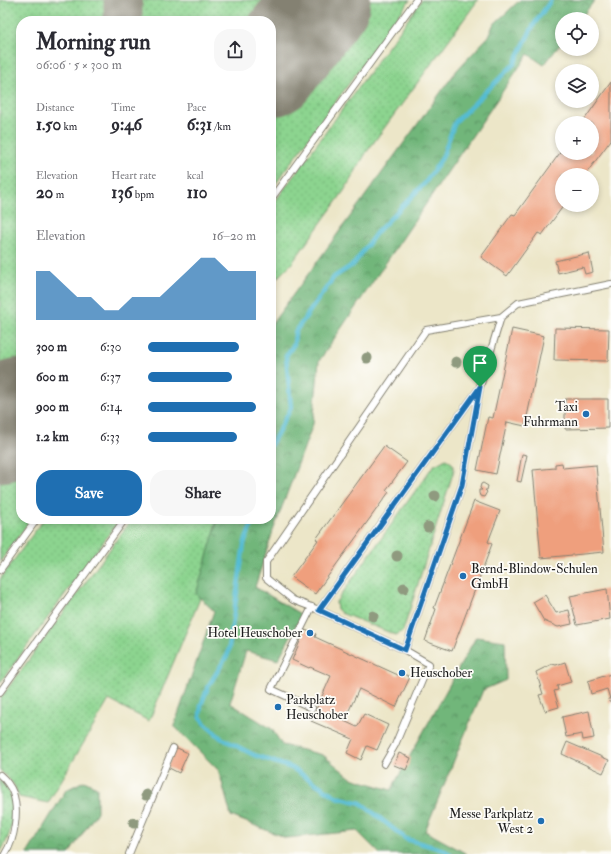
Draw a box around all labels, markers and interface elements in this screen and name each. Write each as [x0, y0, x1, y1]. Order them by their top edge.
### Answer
map controls [555, 12, 599, 212]
button: locate [555, 12, 599, 56]
text: Morning run [36, 28, 151, 56]
button: share [214, 29, 256, 71]
text: 06:06 · 5 × 300 m [36, 57, 122, 73]
button: layers [555, 64, 599, 108]
text: Distance [36, 101, 74, 114]
text: Time [111, 101, 135, 114]
text: Pace [187, 101, 206, 114]
text: 1.50 [36, 114, 61, 135]
text: 9:46 [111, 114, 142, 135]
text: 6:31 [187, 114, 212, 135]
button: + [555, 116, 599, 160]
text: km [61, 120, 77, 133]
text: /km [212, 120, 231, 133]
button: − [555, 168, 599, 212]
text: Elevation [36, 169, 78, 182]
text: Heart rate [111, 169, 156, 182]
text: kcal [187, 169, 204, 182]
text: 20 [36, 182, 53, 203]
text: 136 [111, 182, 133, 203]
text: 110 [187, 182, 207, 203]
text: m [53, 188, 64, 201]
text: bpm [133, 188, 154, 201]
text: Elevation [36, 228, 86, 244]
text: 16–20 m [212, 228, 256, 244]
text: 300 m [36, 339, 67, 355]
text: 6:30 [100, 339, 121, 355]
pin [463, 346, 497, 387]
icon: arrive [469, 352, 491, 374]
text: 600 m [36, 369, 69, 385]
text: 6:37 [100, 369, 121, 385]
text: 900 m [36, 399, 69, 415]
text: 6:14 [100, 399, 121, 415]
place label: Taxi Fuhrmann [523, 399, 579, 430]
marker: Taxi Fuhrmann [581, 409, 591, 419]
text: 1.2 km [36, 429, 69, 445]
text: 6:33 [100, 429, 120, 445]
button: Save [36, 470, 142, 516]
button: Share [150, 470, 256, 516]
place label: Bernd-Blindow-Schulen GmbH [471, 561, 598, 592]
marker: Bernd-Blindow-Schulen GmbH [458, 571, 468, 581]
place label: Hotel Heuschober [207, 625, 302, 641]
marker: Hotel Heuschober [305, 628, 315, 638]
place label: Heuschober [410, 665, 472, 681]
marker: Heuschober [397, 668, 407, 678]
place label: Parkplatz Heuschober [286, 692, 348, 723]
marker: Parkplatz Heuschober [273, 702, 283, 712]
place label: Messe Parkplatz West 2 [449, 806, 534, 837]
marker: Messe Parkplatz West 2 [536, 816, 546, 826]

